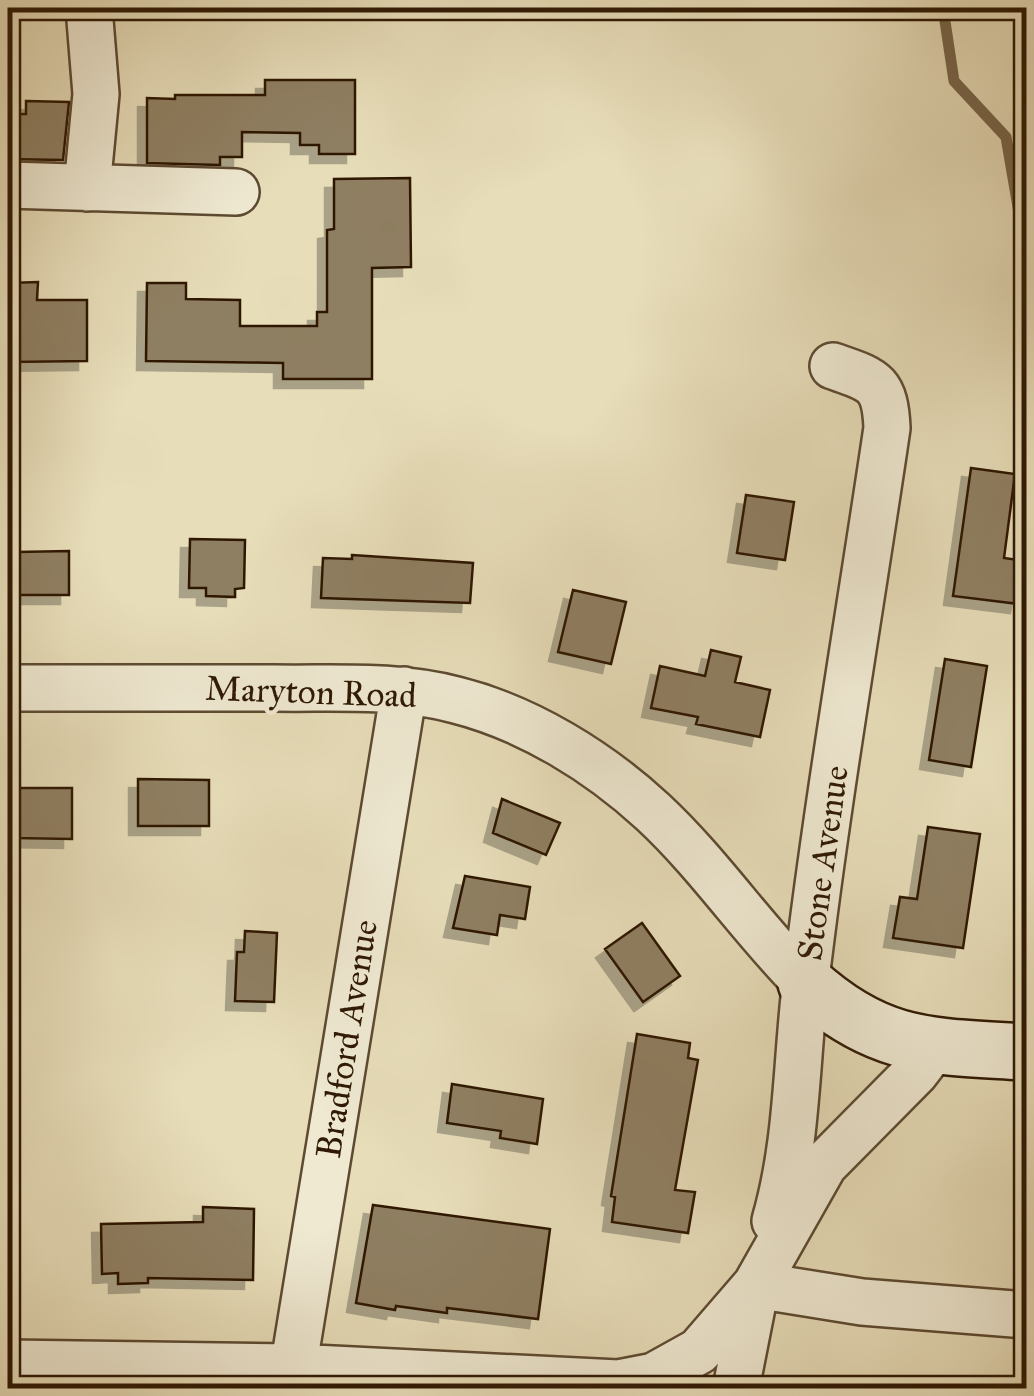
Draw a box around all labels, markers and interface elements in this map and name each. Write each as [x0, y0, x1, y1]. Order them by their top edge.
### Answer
street label: Maryton Road [204, 667, 418, 717]
street label: Stone Avenue [788, 763, 858, 963]
street label: Bradford Avenue [307, 917, 387, 1161]

